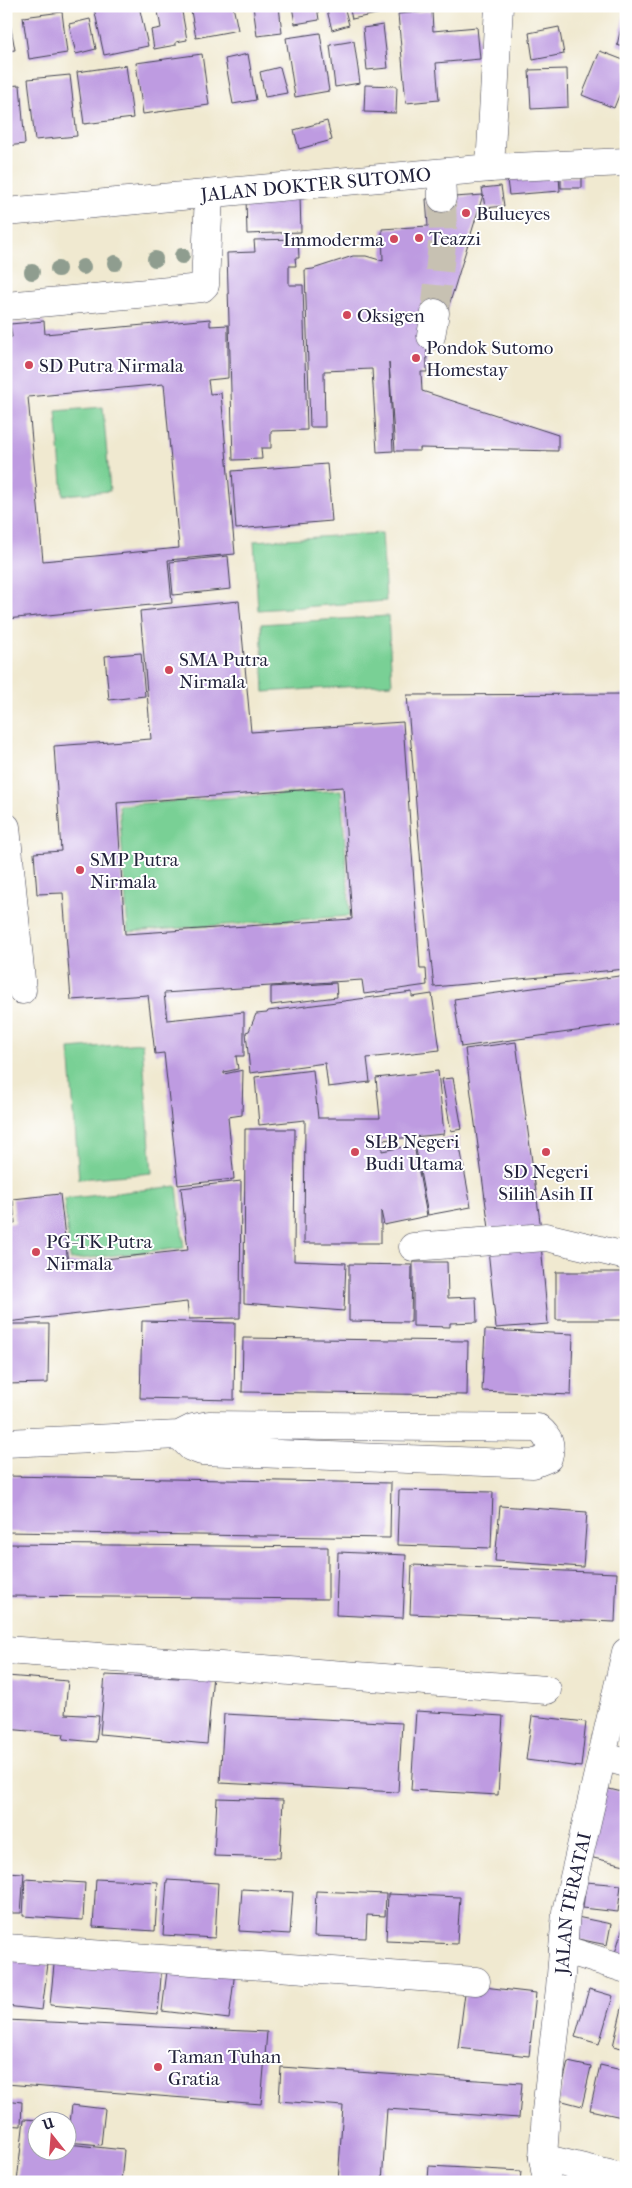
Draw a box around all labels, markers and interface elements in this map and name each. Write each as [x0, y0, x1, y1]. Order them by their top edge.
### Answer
street label: JALAN DOKTER SUTOMO [198, 163, 432, 206]
place label: Bulueyes [476, 203, 550, 225]
marker: Bulueyes [460, 207, 472, 219]
place label: Teazzi [429, 228, 481, 250]
place label: Immoderma [283, 229, 384, 251]
marker: Teazzi [413, 232, 425, 244]
marker: Immoderma [388, 233, 400, 245]
place label: Oksigen [357, 305, 425, 327]
marker: Oksigen [341, 309, 353, 321]
place label: Pondok Sutomo Homestay [426, 337, 554, 381]
marker: Pondok Sutomo Homestay [410, 352, 422, 364]
place label: SD Putra Nirmala [39, 355, 184, 377]
marker: SD Putra Nirmala [23, 359, 35, 371]
place label: SMA Putra Nirmala [179, 649, 269, 693]
marker: SMA Putra Nirmala [163, 664, 175, 676]
place label: SMP Putra Nirmala [90, 849, 179, 893]
marker: SMP Putra Nirmala [74, 864, 86, 876]
place label: SLB Negeri Budi Utama [365, 1131, 463, 1175]
marker: SLB Negeri Budi Utama [349, 1146, 361, 1158]
marker: SD Negeri Silih Asih II [540, 1146, 552, 1158]
place label: SD Negeri Silih Asih II [498, 1161, 594, 1205]
place label: PG-TK Putra Nirmala [46, 1231, 153, 1275]
marker: PG-TK Putra Nirmala [30, 1246, 42, 1258]
street label: JALAN TERATAI [551, 1830, 596, 1977]
place label: Taman Tuhan Gratia [168, 2046, 281, 2090]
marker: Taman Tuhan Gratia [152, 2061, 164, 2073]
north arrow [28, 2110, 78, 2160]
text: U [40, 2114, 56, 2134]

